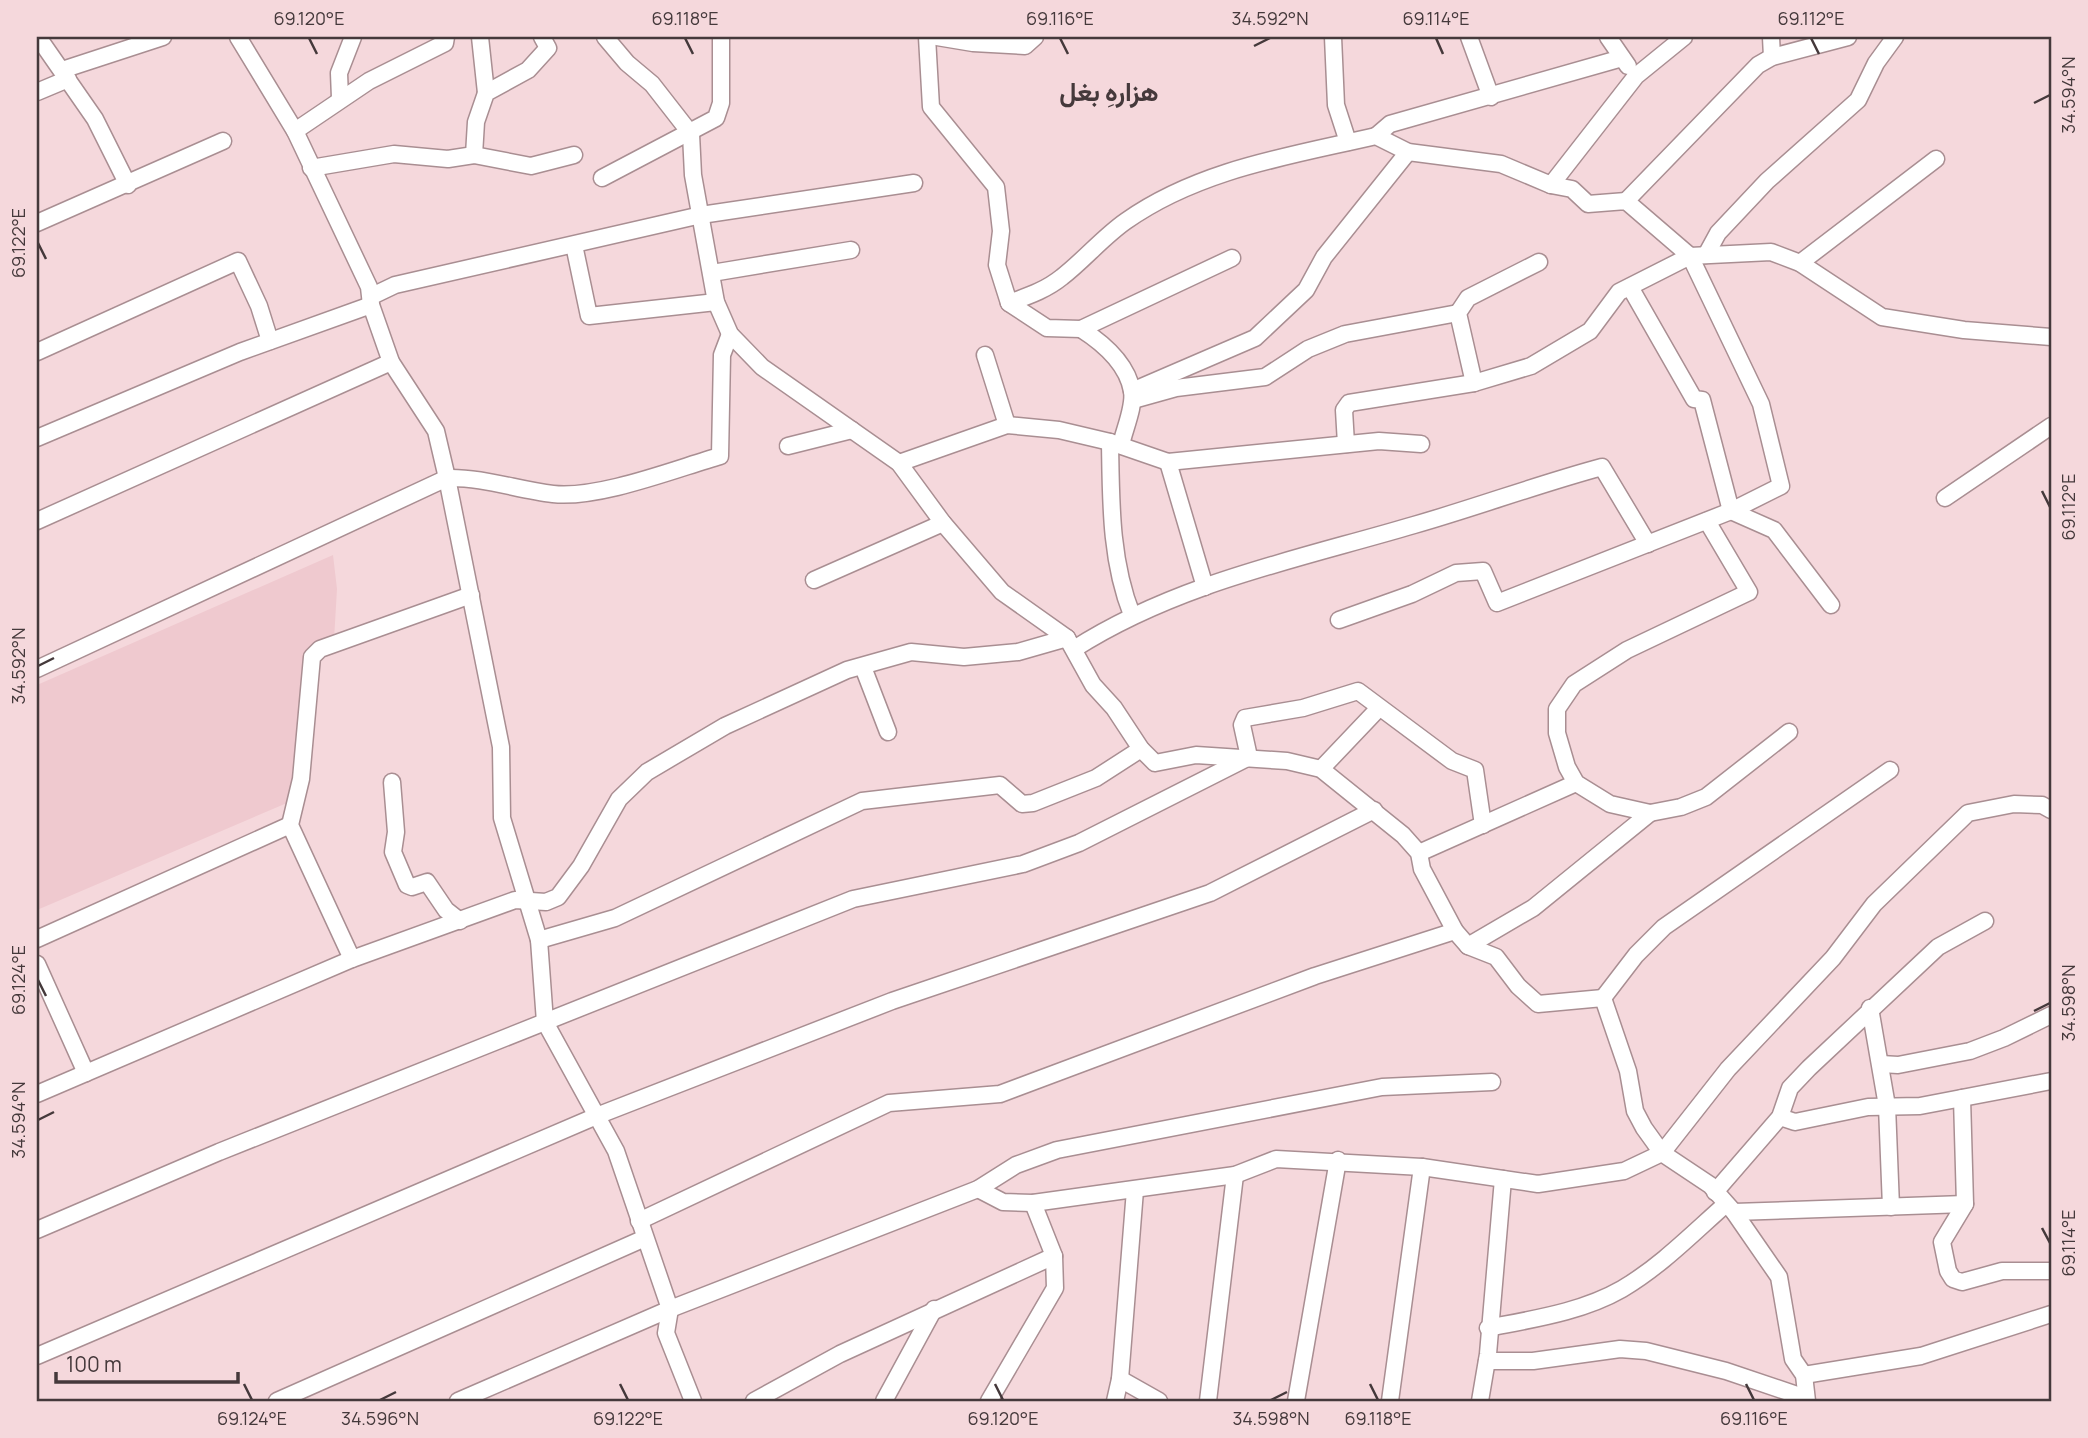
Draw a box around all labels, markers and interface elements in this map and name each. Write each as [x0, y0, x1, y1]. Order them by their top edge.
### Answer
text: 69.120°E [274, 6, 344, 30]
text: 69.118°E [651, 6, 719, 30]
text: 69.116°E [1026, 6, 1094, 30]
text: 34.592°N [1231, 6, 1309, 30]
text: 69.114°E [1402, 6, 1470, 30]
text: 69.112°E [1778, 6, 1844, 30]
text: 34.594°N [2056, 56, 2080, 134]
district label: هزارهِ بغل [1059, 73, 1159, 109]
text: 69.122°E [6, 208, 30, 278]
text: 69.112°E [2056, 474, 2080, 540]
text: 34.592°N [6, 627, 30, 705]
text: 69.124°E [6, 945, 30, 1015]
text: 34.598°N [2056, 964, 2080, 1042]
text: 34.594°N [6, 1081, 30, 1159]
text: 69.114°E [2056, 1209, 2080, 1277]
scale bar [56, 1340, 238, 1384]
text: 100 m [66, 1350, 122, 1378]
text: 69.124°E [217, 1406, 287, 1430]
text: 34.596°N [341, 1406, 419, 1430]
text: 69.122°E [593, 1406, 663, 1430]
text: 69.120°E [968, 1406, 1038, 1430]
text: 34.598°N [1232, 1406, 1310, 1430]
text: 69.118°E [1344, 1406, 1412, 1430]
text: 69.116°E [1720, 1406, 1788, 1430]

